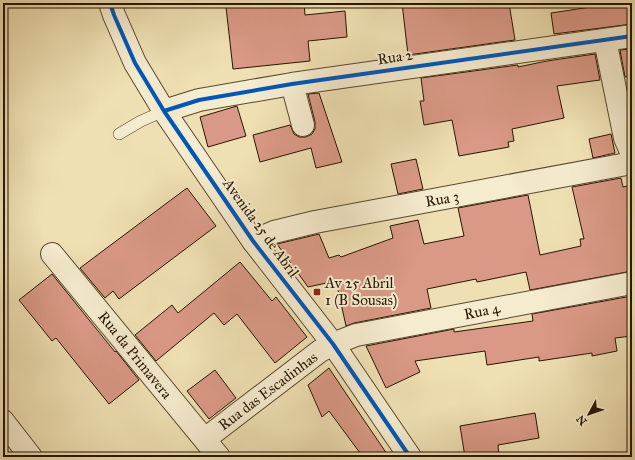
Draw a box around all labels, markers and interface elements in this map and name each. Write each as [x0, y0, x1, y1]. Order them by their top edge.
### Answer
street label: Rua 2 [376, 46, 414, 68]
street label: Avenida 25 de Abril [219, 174, 303, 282]
street label: Rua 3 [424, 187, 460, 211]
place label: Av 25 Abril 1 (B Sousas) [324, 274, 397, 310]
marker: Av 25 Abril 1 (B Sousas) [312, 287, 322, 297]
street label: Rua 4 [462, 299, 502, 323]
street label: Rua da Primavera [94, 308, 176, 403]
street label: Rua das Escadinhas [215, 348, 321, 434]
north arrow [569, 394, 609, 434]
text: N [573, 412, 590, 428]

